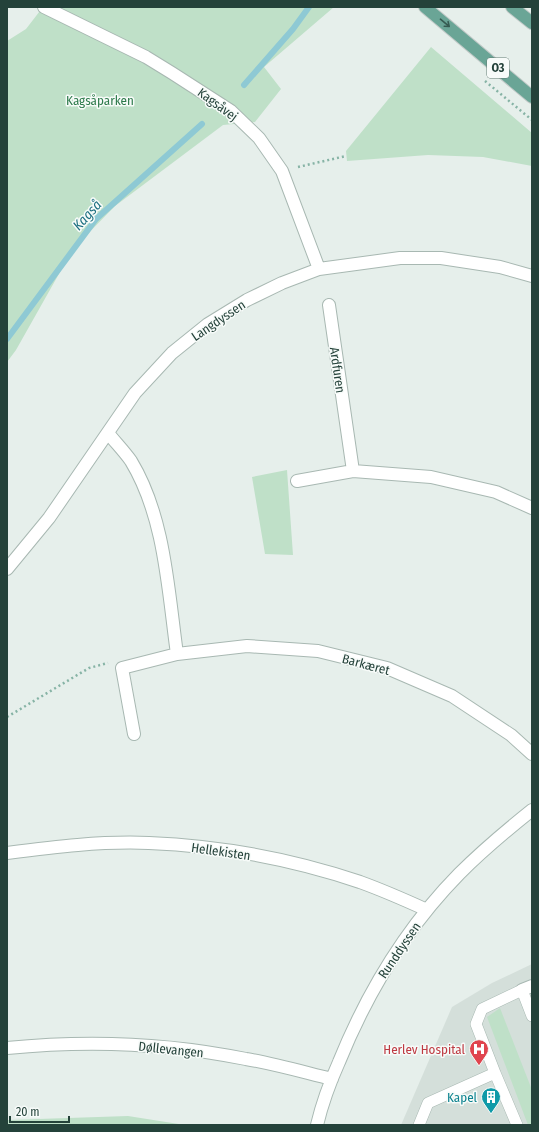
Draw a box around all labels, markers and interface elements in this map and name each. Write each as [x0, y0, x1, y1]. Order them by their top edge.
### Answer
one-way arrow [439, 19, 450, 28]
road number: O3 [487, 58, 509, 78]
street label: Kagsåvej [195, 85, 241, 124]
park label: Kagsåparken [66, 93, 134, 108]
water label: Kagså [69, 197, 105, 234]
street label: Langdyssen [189, 297, 248, 344]
street label: Ardfuren [327, 346, 348, 394]
street label: Barkæret [340, 651, 392, 678]
street label: Hellekisten [190, 840, 252, 863]
street label: Runddyssen [375, 919, 424, 981]
hospital icon: Herlev Hospital [468, 1038, 490, 1066]
street label: Døllevangen [138, 1039, 204, 1060]
place label: Herlev Hospital [383, 1042, 466, 1057]
building icon: Kapel [480, 1086, 502, 1114]
place label: Kapel [447, 1090, 478, 1105]
scale bar [10, 1098, 69, 1124]
text: 20 m [16, 1105, 40, 1119]

